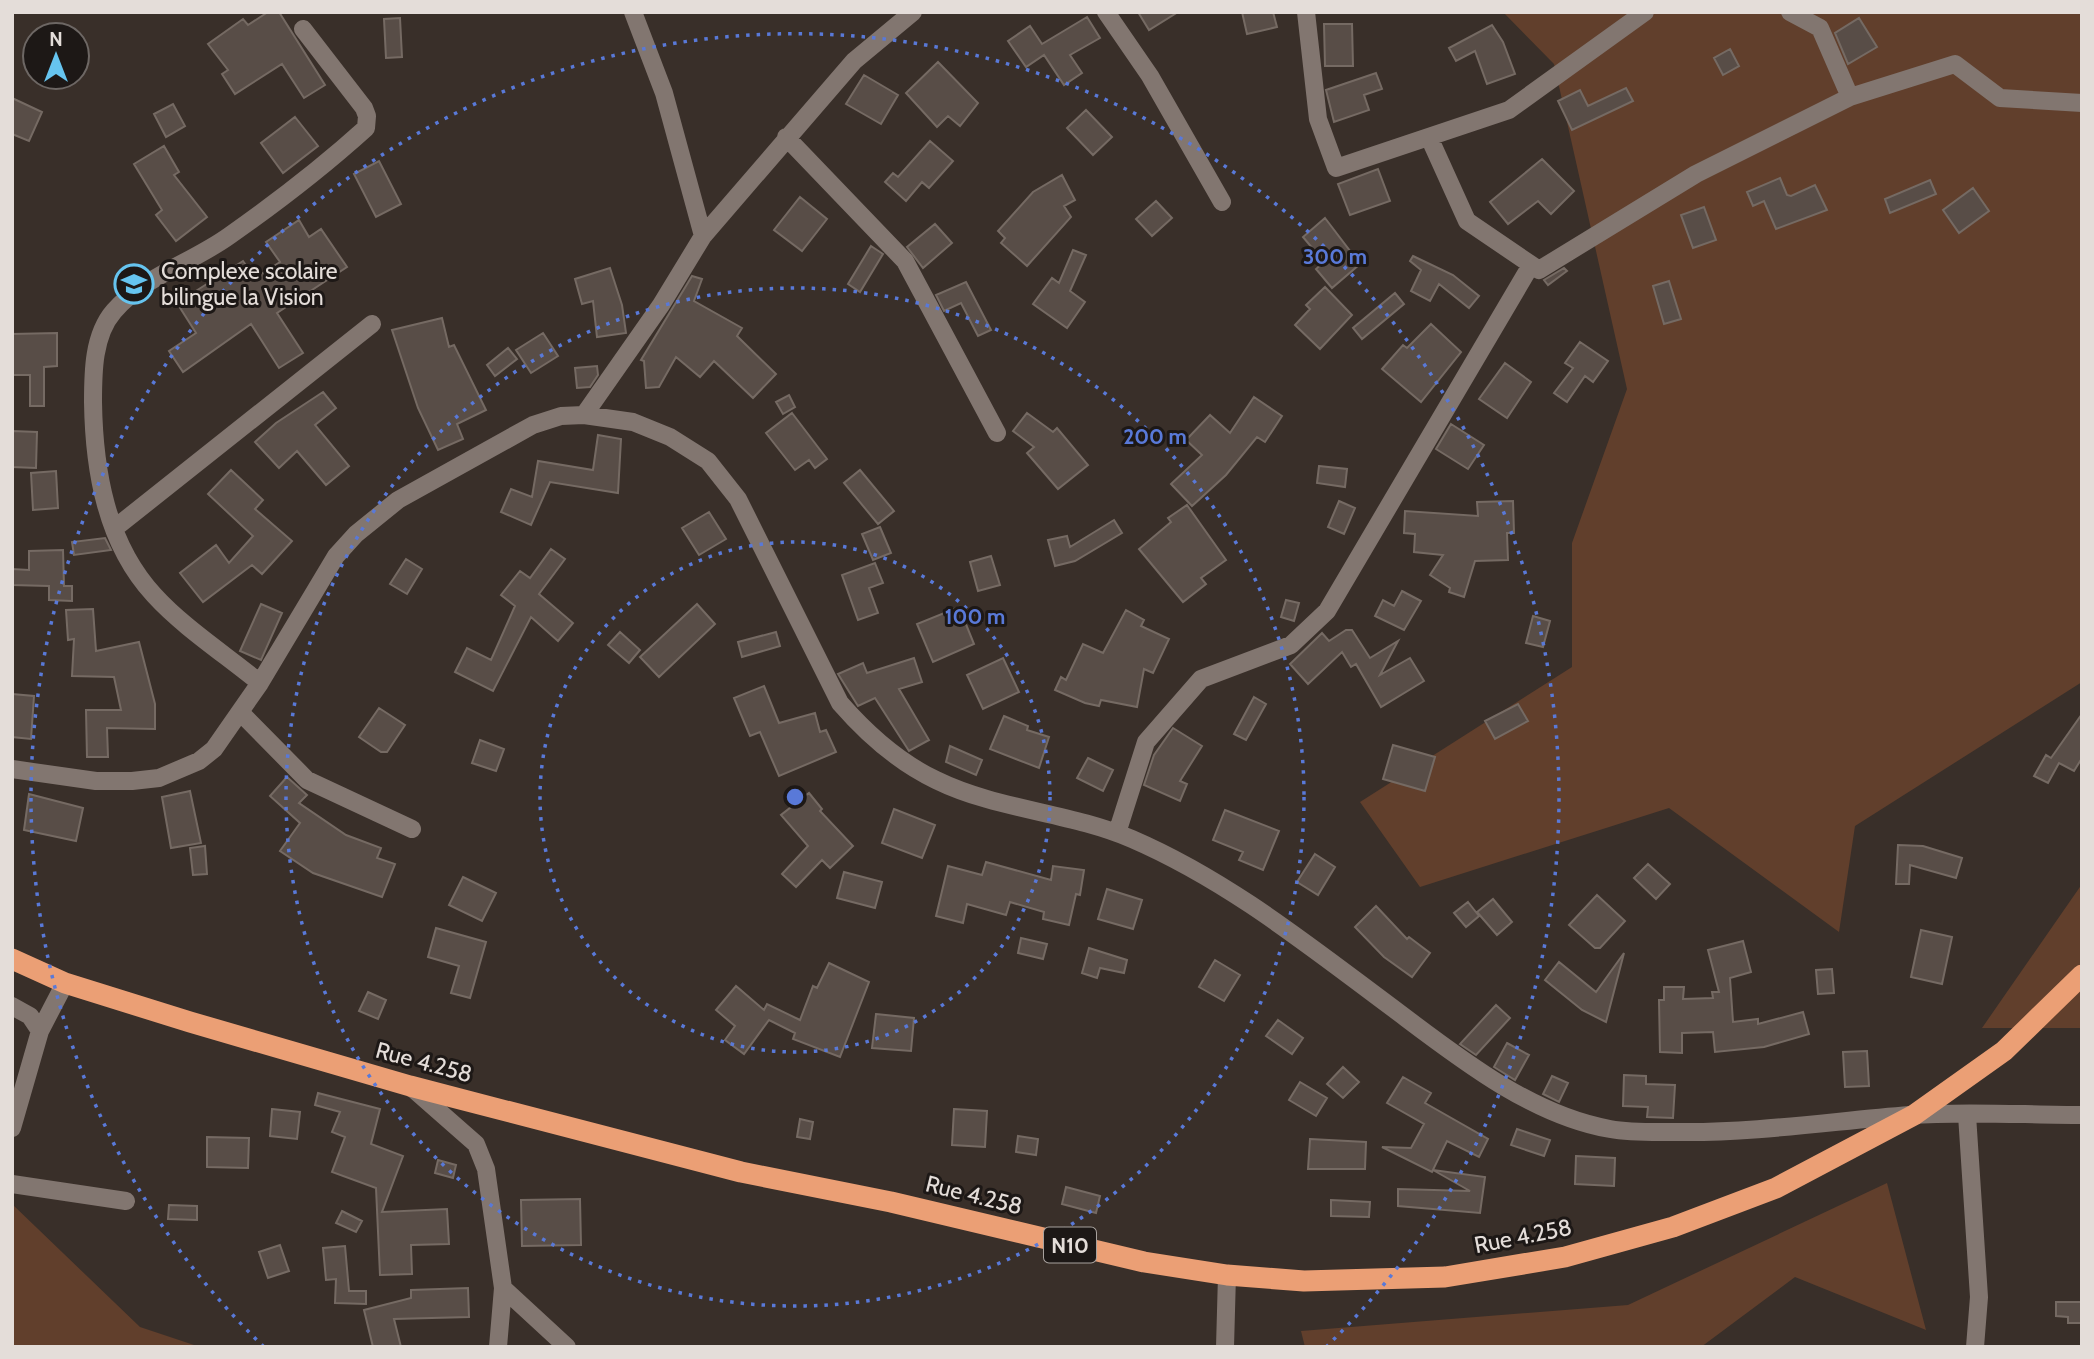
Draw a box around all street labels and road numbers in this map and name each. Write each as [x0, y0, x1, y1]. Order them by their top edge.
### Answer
street label: Rue 4.258 [373, 1036, 475, 1088]
street label: Rue 4.258 [923, 1169, 1025, 1221]
street label: Rue 4.258 [1472, 1213, 1574, 1259]
road number: N10 [1044, 1228, 1096, 1262]

